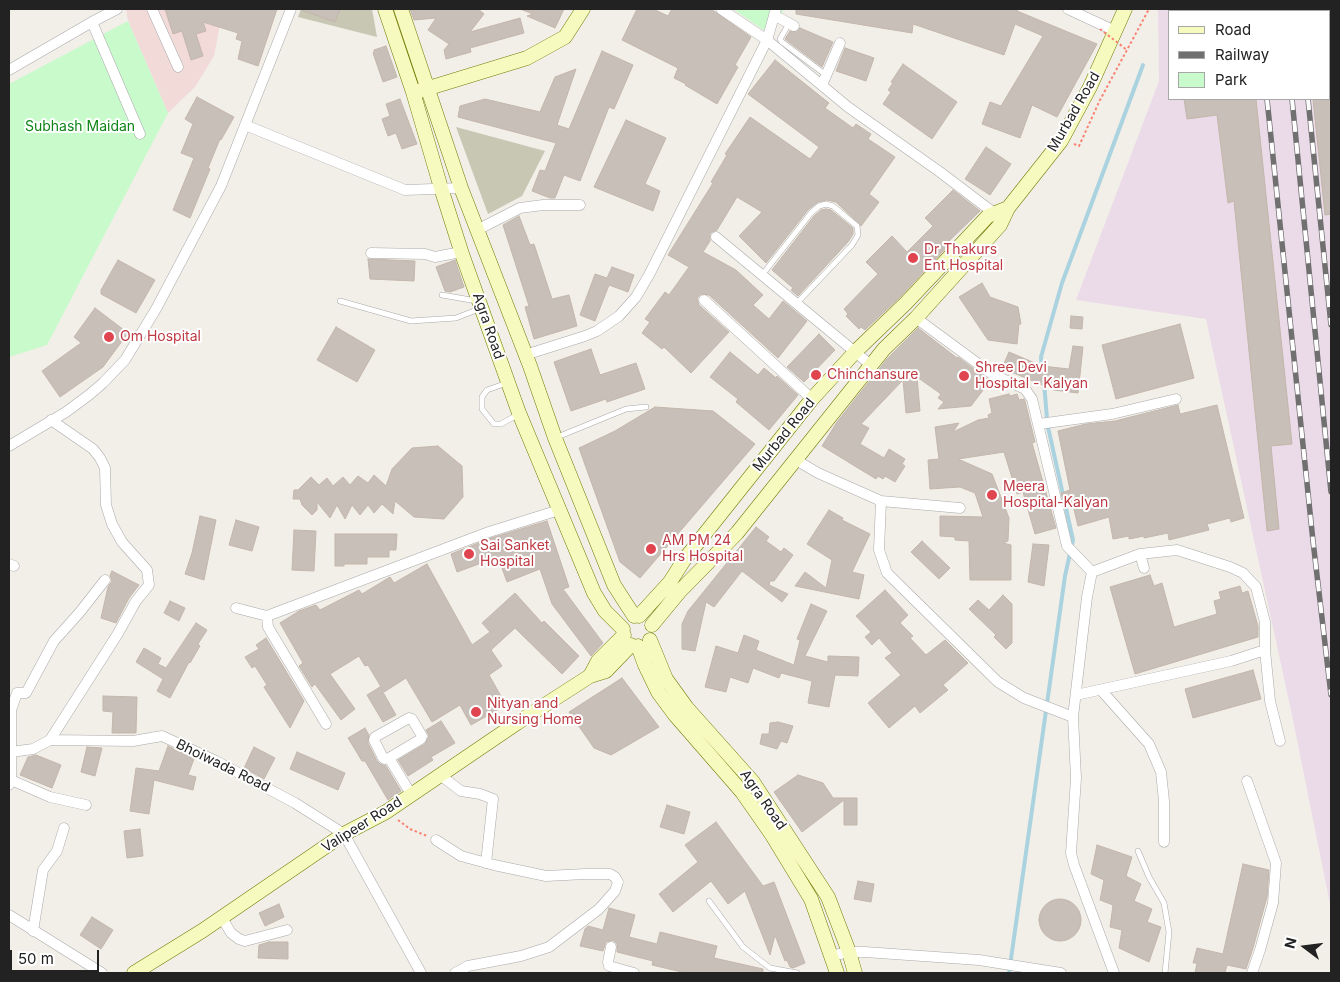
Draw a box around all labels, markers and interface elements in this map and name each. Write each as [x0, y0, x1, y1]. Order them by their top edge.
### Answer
legend [1168, 10, 1330, 100]
text: Road [1215, 20, 1251, 39]
text: Railway [1215, 45, 1269, 64]
street label: Murbad Road [1044, 69, 1104, 155]
text: Park [1215, 70, 1247, 89]
park label: Subhash Maidan [25, 119, 135, 135]
place label: Dr Thakurs Ent Hospital [924, 242, 1003, 274]
marker: Dr Thakurs Ent Hospital [906, 251, 920, 265]
street label: Agra Road [469, 291, 507, 361]
place label: Om Hospital [120, 329, 201, 345]
marker: Om Hospital [102, 330, 116, 344]
place label: Shree Devi Hospital - Kalyan [975, 360, 1088, 392]
place label: Chinchansure [827, 367, 918, 383]
marker: Chinchansure [809, 368, 823, 382]
marker: Shree Devi Hospital - Kalyan [957, 369, 971, 383]
street label: Murbad Road [749, 395, 819, 475]
place label: Meera Hospital-Kalyan [1003, 479, 1108, 512]
marker: Meera Hospital-Kalyan [985, 488, 999, 502]
place label: AM PM 24 Hrs Hospital [662, 533, 743, 566]
place label: Sai Sanket Hospital [480, 538, 549, 570]
marker: AM PM 24 Hrs Hospital [644, 542, 658, 556]
marker: Sai Sanket Hospital [462, 547, 476, 561]
place label: Nityan and Nursing Home [487, 696, 582, 729]
marker: Nityan and Nursing Home [469, 705, 483, 719]
street label: Bhoiwada Road [173, 736, 273, 796]
street label: Agra Road [736, 767, 790, 833]
street label: Valipeer Road [319, 794, 405, 856]
north arrow [1280, 922, 1330, 972]
text: N [1280, 936, 1300, 950]
scale bar [12, 940, 101, 972]
text: 50 m [18, 949, 54, 968]

